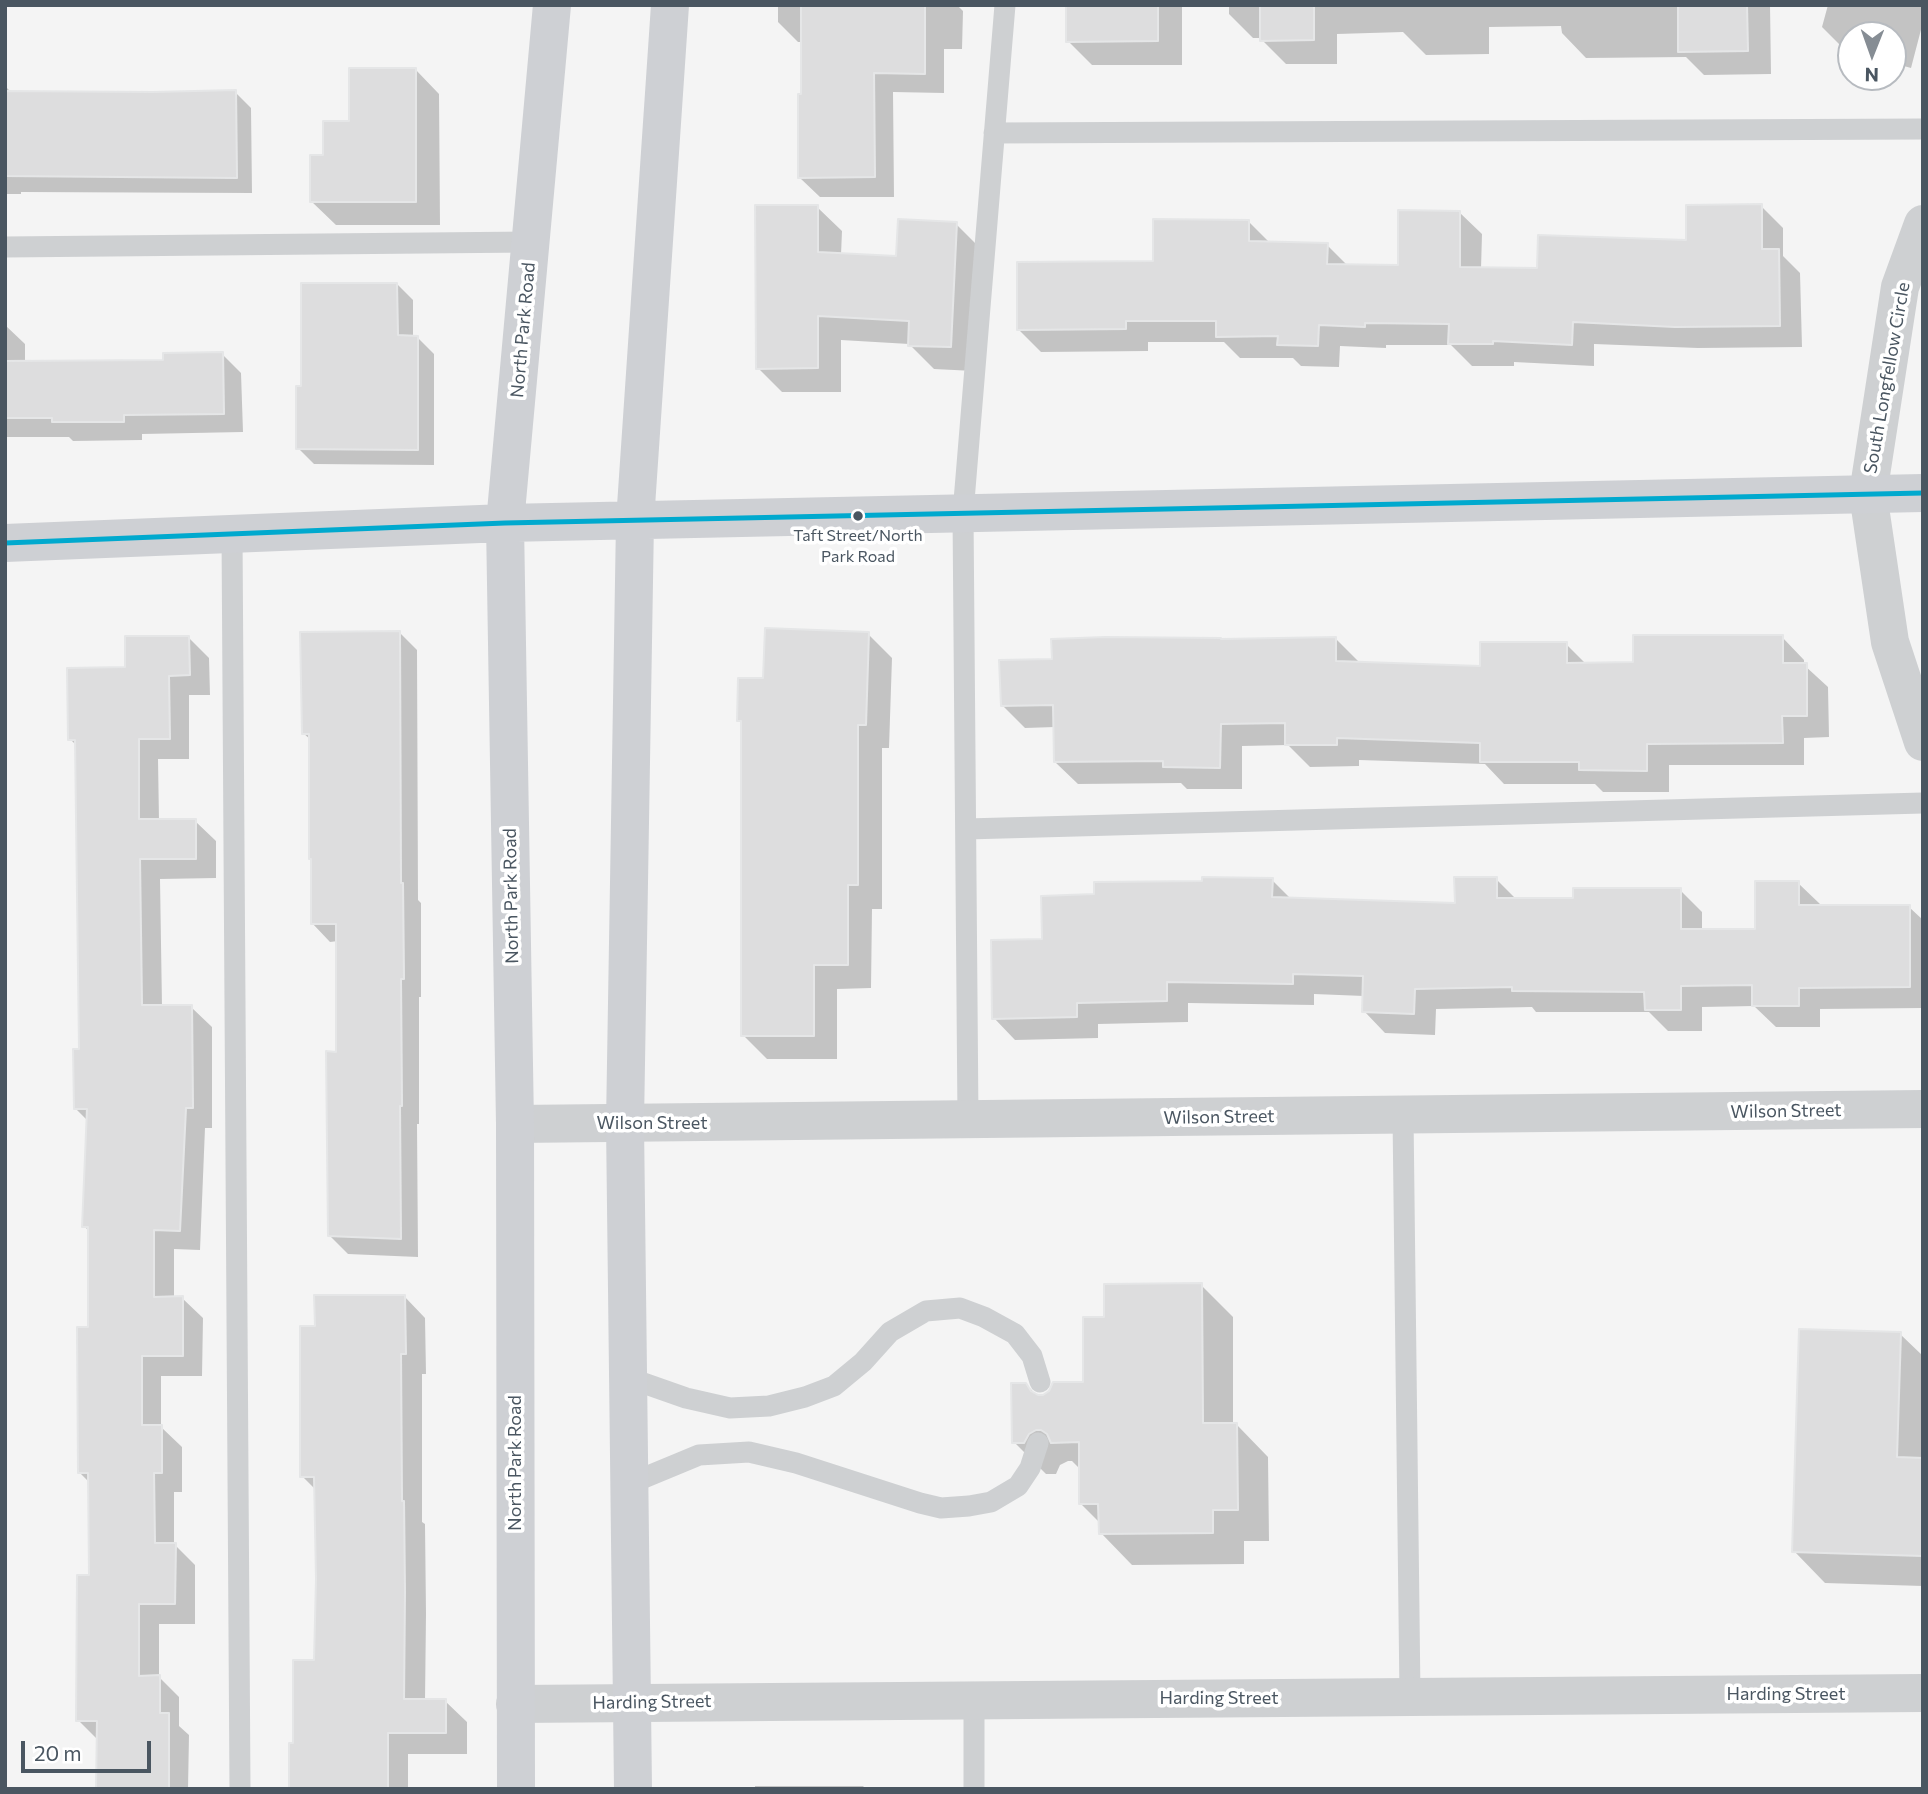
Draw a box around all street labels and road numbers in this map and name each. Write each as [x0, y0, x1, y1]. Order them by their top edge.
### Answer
street label: North Park Road [506, 261, 540, 399]
street label: South Longfellow Circle [1860, 281, 1914, 475]
street label: North Park Road [499, 828, 523, 964]
street label: Wilson Street [1730, 1099, 1842, 1123]
street label: Wilson Street [1163, 1105, 1275, 1129]
street label: Wilson Street [596, 1112, 708, 1134]
street label: North Park Road [504, 1395, 526, 1531]
street label: Harding Street [1726, 1683, 1846, 1705]
street label: Harding Street [1159, 1687, 1279, 1709]
street label: Harding Street [592, 1690, 712, 1714]

